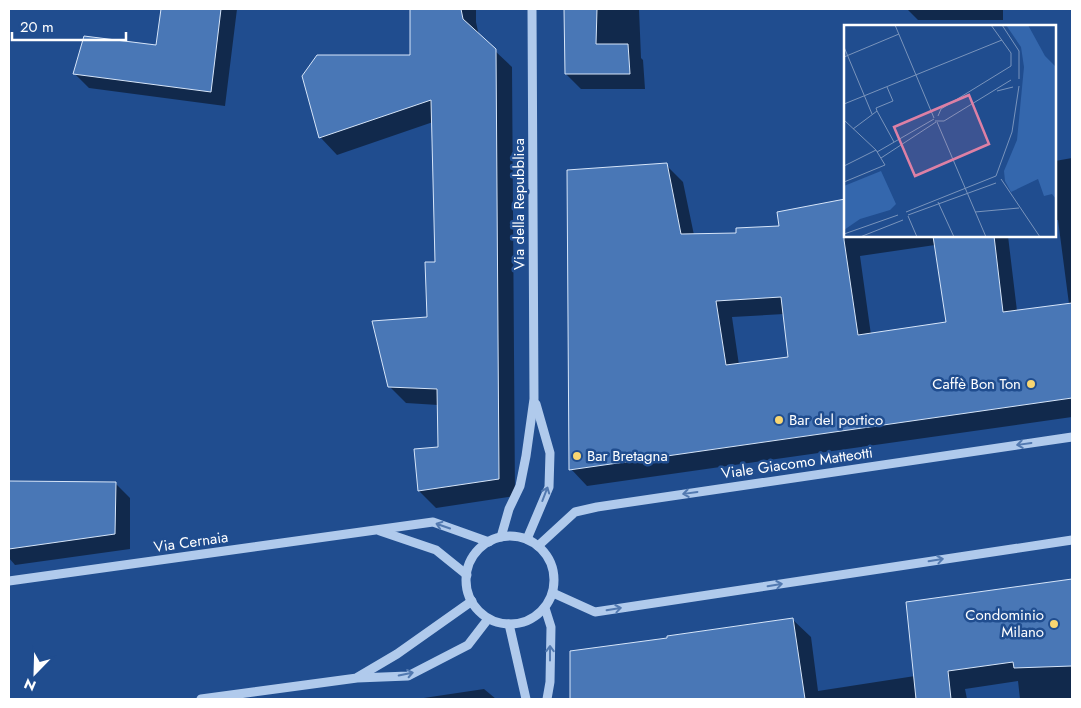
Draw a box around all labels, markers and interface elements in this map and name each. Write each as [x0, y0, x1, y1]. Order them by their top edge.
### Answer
scale bar [12, 10, 126, 42]
text: 20 m [20, 16, 54, 38]
inset map [844, 25, 1056, 238]
street label: Via della Repubblica [508, 138, 530, 270]
place label: Caffè Bon Ton [932, 373, 1021, 395]
marker: Caffè Bon Ton [1025, 378, 1037, 390]
place label: Bar del portico [789, 409, 883, 431]
marker: Bar del portico [773, 414, 785, 426]
one-way arrow [1016, 439, 1032, 449]
street label: Viale Giacomo Matteotti [720, 441, 874, 485]
place label: Bar Bretagna [587, 445, 668, 467]
marker: Bar Bretagna [571, 450, 583, 462]
one-way arrow [541, 487, 551, 502]
one-way arrow [682, 488, 698, 498]
one-way arrow [435, 520, 451, 530]
street label: Via Cernaia [152, 526, 230, 558]
one-way arrow [927, 555, 943, 565]
one-way arrow [767, 579, 783, 589]
one-way arrow [606, 604, 622, 614]
place label: Condominio Milano [965, 604, 1044, 643]
marker: Condominio Milano [1048, 618, 1060, 630]
one-way arrow [545, 646, 555, 662]
north arrow [10, 648, 60, 698]
one-way arrow [397, 669, 413, 679]
text: N [21, 674, 39, 696]

